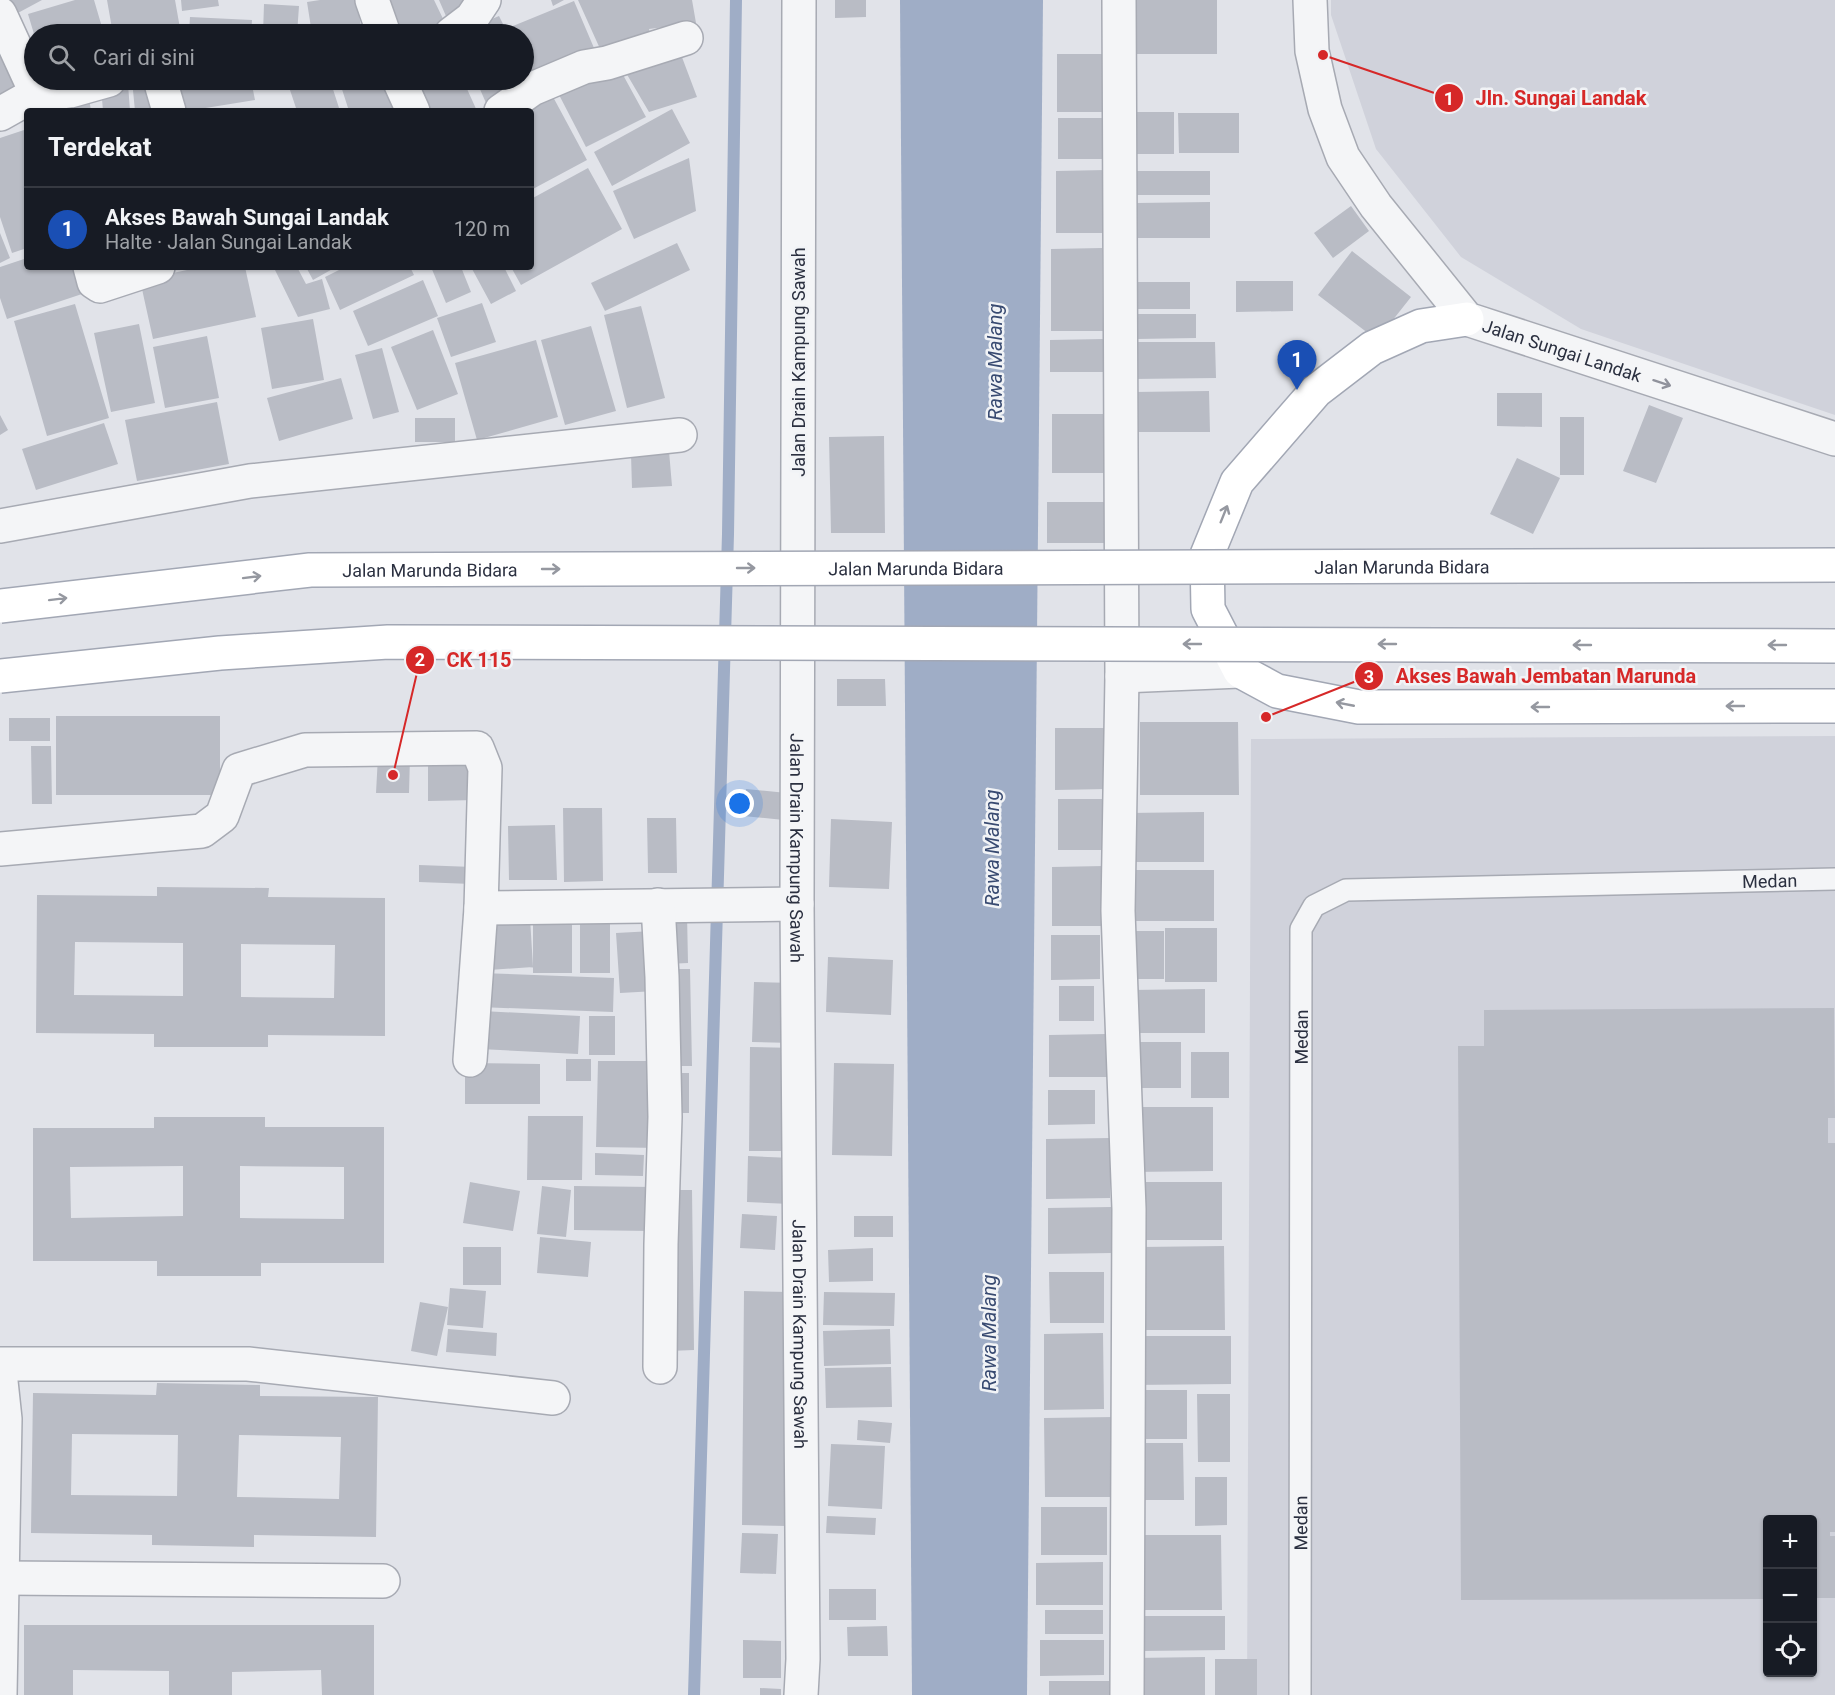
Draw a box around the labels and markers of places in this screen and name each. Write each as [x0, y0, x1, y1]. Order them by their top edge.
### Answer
callout: Jln. Sungai Landak [1434, 79, 1659, 117]
pin: 1 [1278, 340, 1316, 390]
callout: CK 115 [405, 641, 524, 679]
callout: Akses Bawah Jembatan Marunda [1354, 657, 1708, 695]

